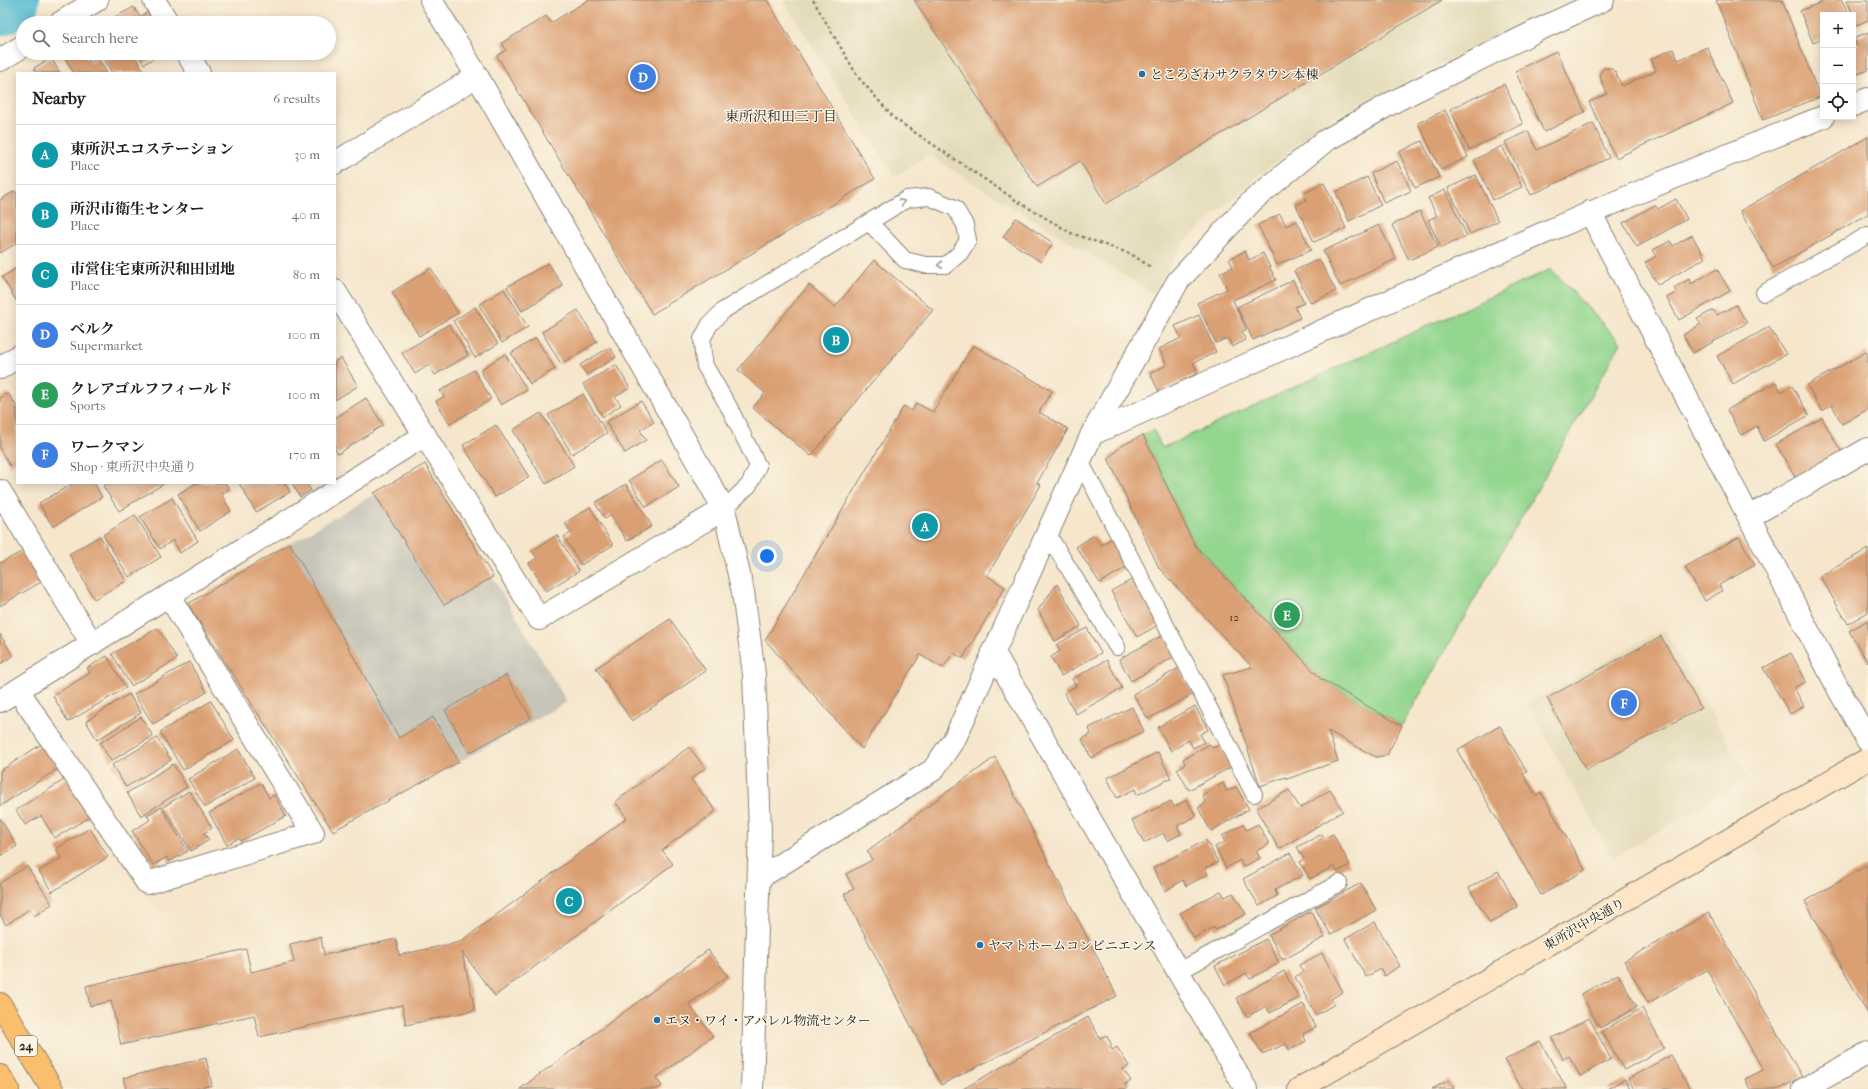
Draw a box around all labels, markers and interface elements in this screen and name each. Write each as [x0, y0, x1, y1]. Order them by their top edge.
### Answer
map controls [1820, 12, 1856, 120]
button: + [1820, 12, 1856, 48]
search box [16, 16, 336, 60]
icon: search [30, 27, 52, 49]
text: Search here [62, 29, 138, 47]
button: − [1820, 48, 1856, 84]
pin: D [630, 62, 656, 92]
place label: ところざわサクラタウン本棟 [1150, 67, 1318, 82]
marker: ところざわサクラタウン本棟 [1137, 69, 1147, 79]
button: locate [1820, 84, 1856, 120]
text: Nearby [32, 88, 86, 108]
text: 6 results [273, 91, 320, 106]
district label: 東所沢和田三丁目 [725, 108, 837, 125]
text: 東所沢エコステーション [70, 140, 234, 158]
text: A [41, 147, 49, 162]
text: 30 m [294, 147, 320, 162]
text: Place [70, 158, 100, 173]
one-way arrow [898, 199, 906, 207]
text: 所沢市衛生センター [70, 200, 204, 218]
text: B [41, 207, 49, 222]
text: 40 m [292, 207, 320, 222]
text: Place [70, 218, 100, 233]
text: 市営住宅東所沢和田団地 [70, 260, 235, 278]
one-way arrow [937, 260, 944, 269]
text: C [41, 267, 49, 282]
text: 80 m [293, 267, 320, 282]
text: Place [70, 278, 100, 293]
text: ベルク [70, 320, 115, 338]
pin: B [823, 325, 849, 355]
text: D [40, 327, 50, 342]
text: 100 m [287, 327, 320, 342]
text: Supermarket [70, 338, 143, 353]
text: クレアゴルフフィールド [70, 380, 233, 398]
text: E [41, 387, 49, 402]
text: 100 m [287, 387, 320, 402]
text: Sports [70, 398, 105, 413]
text: ワークマン [70, 438, 145, 456]
text: F [42, 447, 48, 462]
text: 170 m [288, 447, 320, 462]
text: Shop · 東所沢中央通り [70, 459, 197, 474]
pin: A [912, 511, 938, 541]
your location [757, 546, 777, 566]
pin: E [1274, 600, 1300, 630]
house number: 12 [1229, 611, 1239, 624]
pin: F [1611, 688, 1637, 718]
pin: C [556, 886, 582, 916]
street label: 東所沢中央通り [1541, 895, 1627, 953]
place label: ヤマトホームコンビニエンス [988, 938, 1157, 953]
marker: ヤマトホームコンビニエンス [975, 940, 985, 950]
place label: エヌ・ワイ・アパレル物流センター [665, 1013, 871, 1028]
marker: エヌ・ワイ・アパレル物流センター [652, 1015, 662, 1025]
road number: 24 [15, 1036, 37, 1056]

